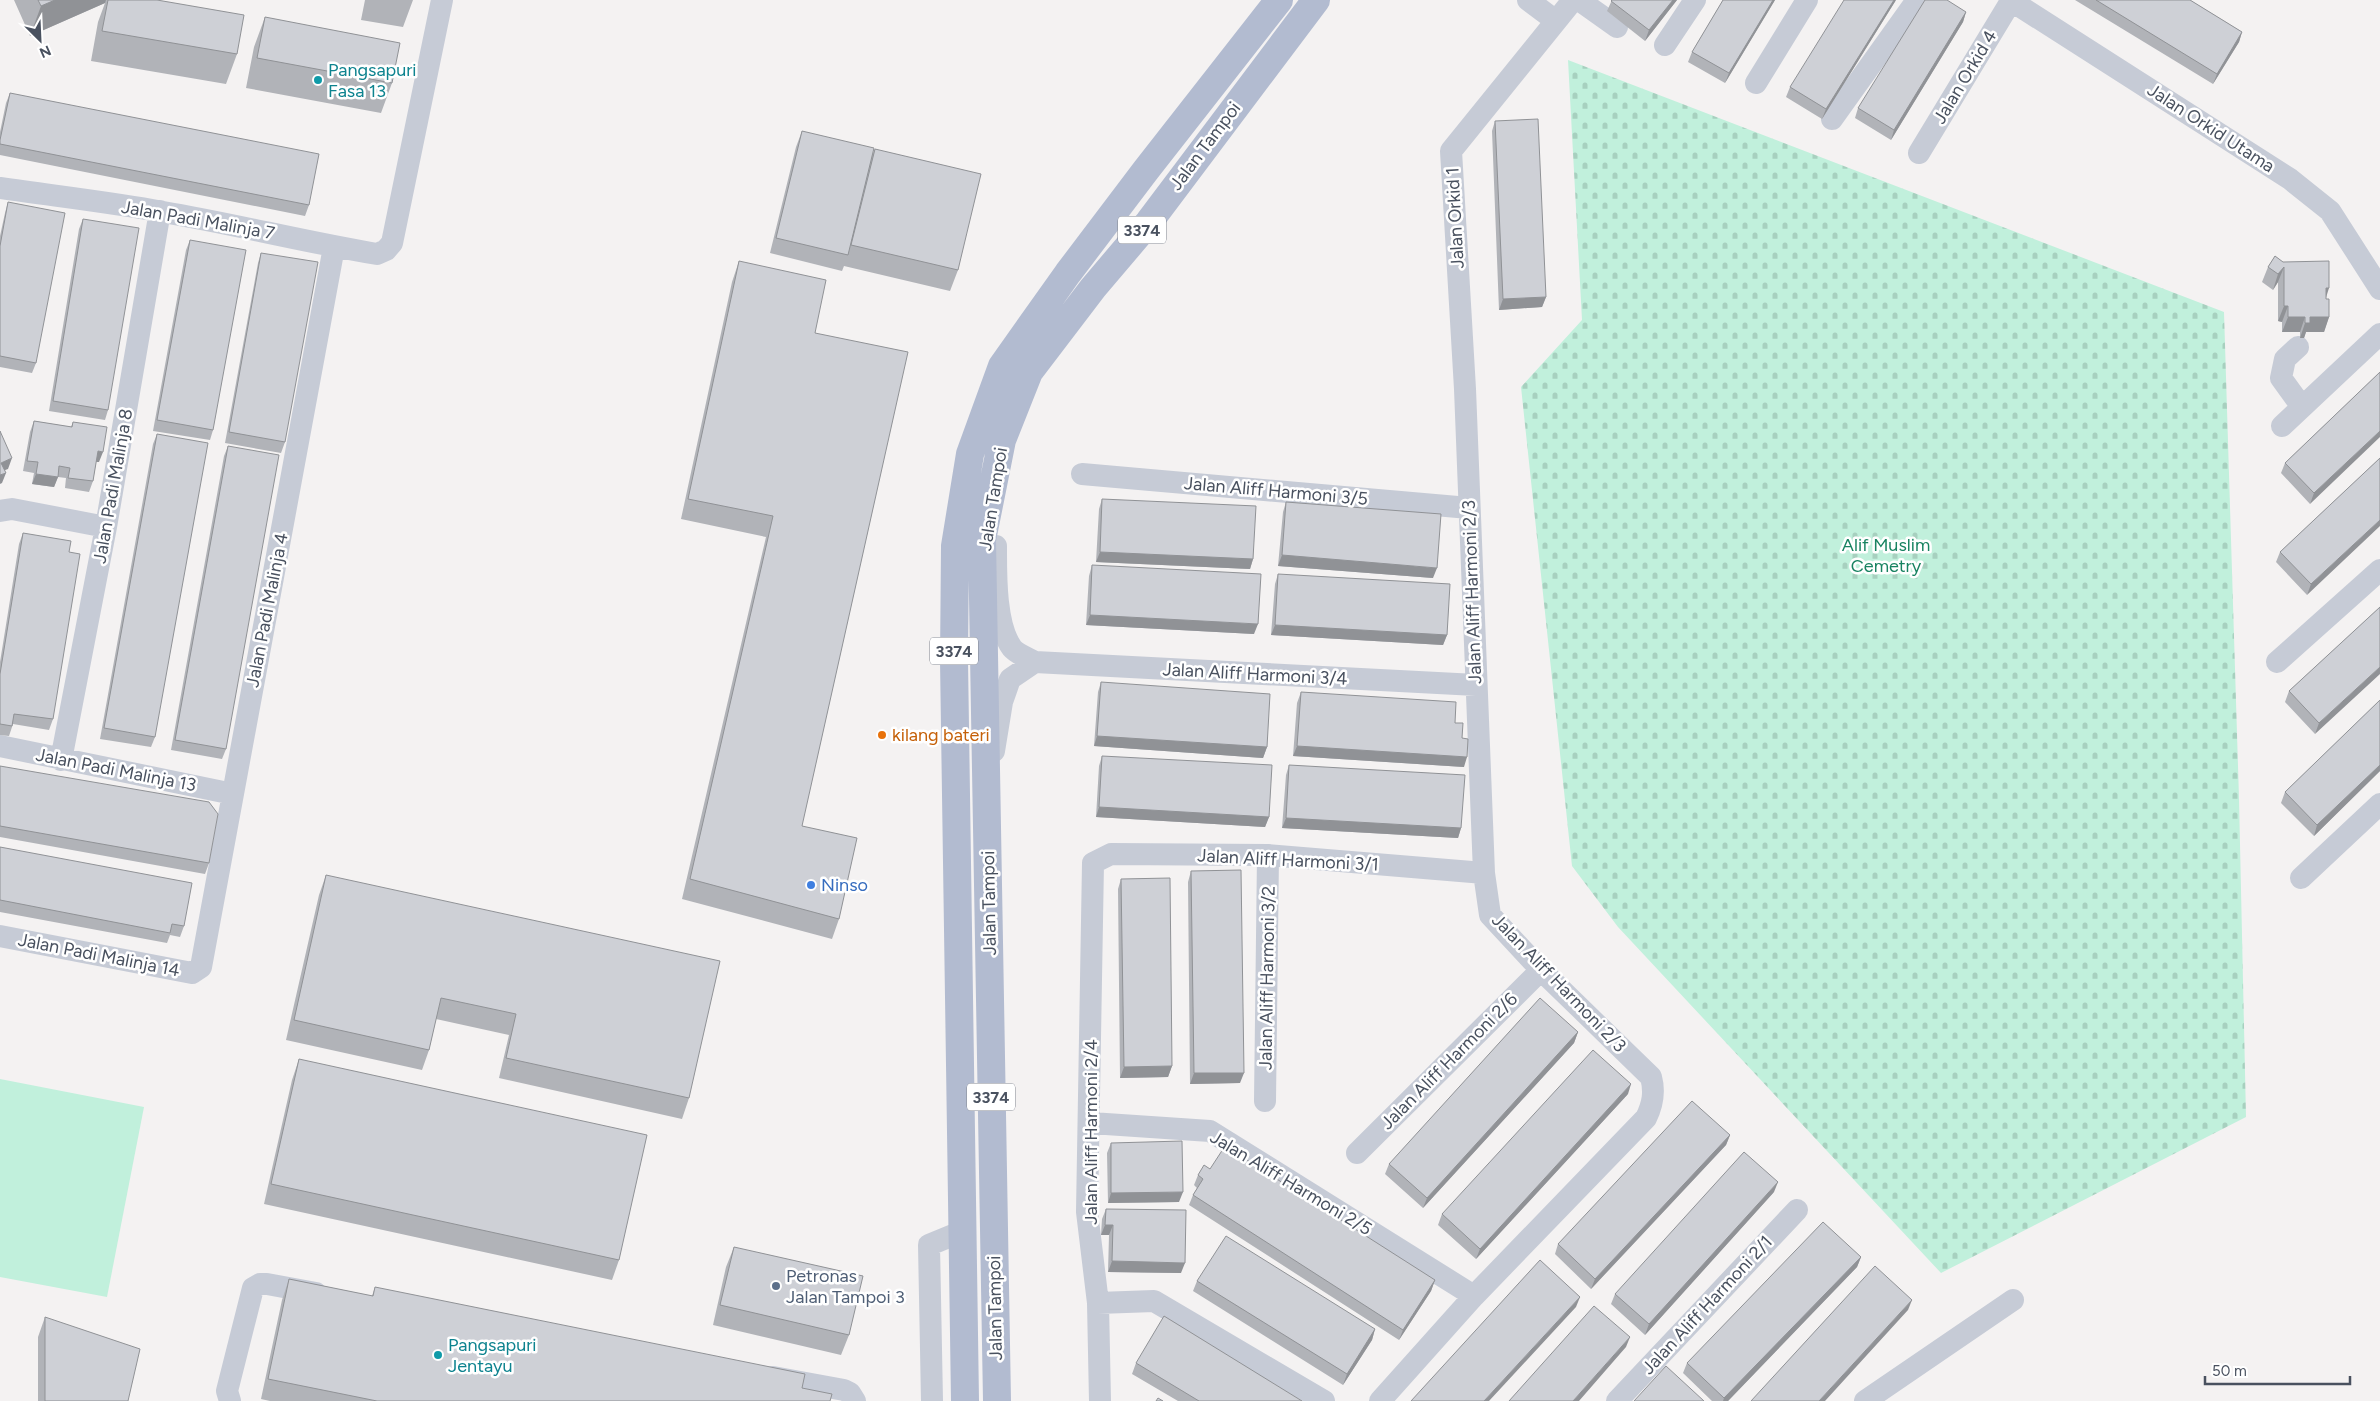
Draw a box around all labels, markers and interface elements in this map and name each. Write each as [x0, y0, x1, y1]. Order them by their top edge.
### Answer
north arrow [15, 15, 65, 65]
street label: Jalan Orkid 4 [1928, 26, 2002, 128]
text: N [37, 41, 53, 61]
place label: Pangsapuri Fasa 13 [328, 59, 417, 102]
marker: Pangsapuri Fasa 13 [312, 74, 324, 86]
street label: Jalan Orkid Utama [2143, 79, 2279, 177]
street label: Jalan Tampoi [1165, 98, 1245, 194]
street label: Jalan Orkid 1 [1441, 167, 1469, 269]
street label: Jalan Padi Malinja 7 [120, 196, 277, 244]
road number: 3374 [1118, 216, 1166, 244]
street label: Jalan Padi Malinja 8 [89, 407, 137, 565]
street label: Jalan Tampoi [974, 446, 1012, 552]
street label: Jalan Aliff Harmoni 3/5 [1183, 472, 1369, 510]
street label: Jalan Aliff Harmoni 2/3 [1458, 500, 1486, 684]
street label: Jalan Padi Malinja 4 [241, 531, 293, 689]
park label: Alif Muslim Cemetry [1842, 534, 1930, 577]
road number: 3374 [930, 637, 978, 664]
street label: Jalan Aliff Harmoni 3/4 [1162, 658, 1348, 690]
place label: kilang bateri [892, 724, 990, 746]
marker: kilang bateri [876, 729, 888, 741]
street label: Jalan Padi Malinja 13 [34, 744, 198, 796]
street label: Jalan Aliff Harmoni 3/1 [1197, 844, 1379, 876]
street label: Jalan Tampoi [977, 850, 1001, 956]
place label: Ninso [821, 874, 868, 896]
marker: Ninso [805, 879, 817, 891]
street label: Jalan Aliff Harmoni 3/2 [1254, 886, 1280, 1070]
street label: Jalan Aliff Harmoni 2/3 [1487, 909, 1631, 1057]
street label: Jalan Padi Malinja 14 [16, 929, 182, 981]
street label: Jalan Aliff Harmoni 2/6 [1376, 988, 1522, 1134]
street label: Jalan Aliff Harmoni 2/4 [1080, 1039, 1102, 1225]
road number: 3374 [967, 1084, 1015, 1110]
street label: Jalan Aliff Harmoni 2/5 [1206, 1126, 1376, 1240]
street label: Jalan Aliff Harmoni 2/1 [1637, 1231, 1777, 1379]
street label: Jalan Tampoi [983, 1255, 1007, 1361]
place label: Petronas Jalan Tampoi 3 [786, 1265, 905, 1308]
marker: Petronas Jalan Tampoi 3 [770, 1280, 782, 1292]
place label: Pangsapuri Jentayu [448, 1334, 537, 1377]
marker: Pangsapuri Jentayu [432, 1349, 444, 1361]
scale bar [2205, 1354, 2350, 1386]
text: 50 m [2212, 1362, 2247, 1380]

